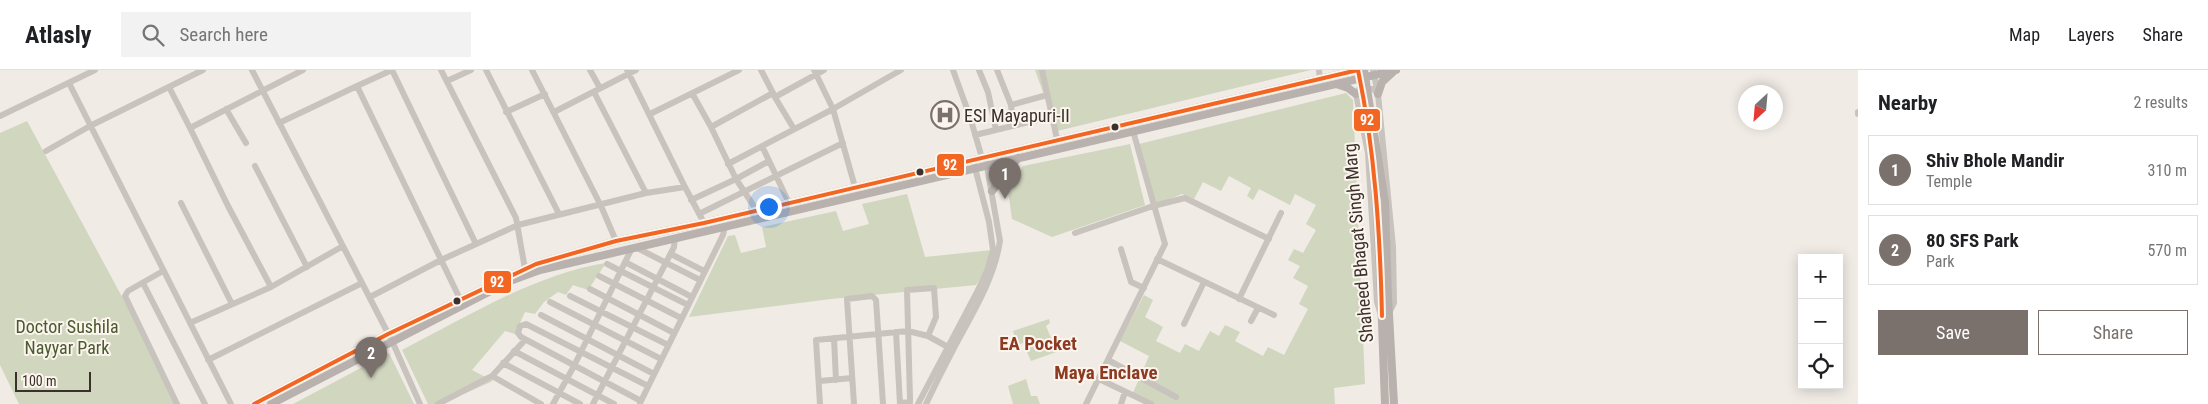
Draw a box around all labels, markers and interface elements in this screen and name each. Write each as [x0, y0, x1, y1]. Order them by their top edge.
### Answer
search box [121, 12, 471, 57]
text: Atlasly [25, 21, 91, 49]
icon: search [139, 21, 167, 49]
text: Search here [179, 23, 268, 46]
text: Map [2009, 24, 2040, 45]
text: Layers [2068, 24, 2115, 45]
text: Share [2143, 24, 2183, 45]
north arrow [1738, 85, 1783, 130]
text: Nearby [1878, 91, 1937, 115]
text: 2 results [2133, 93, 2188, 112]
hospital icon: ESI Mayapuri-II [930, 100, 960, 130]
place label: ESI Mayapuri-II [964, 105, 1070, 126]
line badge: 92 [1353, 108, 1381, 132]
text: 92 [1360, 112, 1374, 128]
unlabelled marker [1110, 122, 1120, 132]
street label: Shaheed Bhagat Singh Marg [1339, 143, 1377, 343]
text: Shiv Bhole Mandir [1926, 149, 2064, 172]
line badge: 92 [936, 153, 965, 177]
text: 92 [943, 157, 957, 173]
pin: 1 [989, 158, 1021, 199]
text: 1 [1891, 161, 1899, 180]
text: 310 m [2148, 161, 2187, 180]
unlabelled marker [915, 167, 925, 177]
text: Temple [1926, 172, 1972, 191]
your location [756, 194, 782, 220]
text: 80 SFS Park [1926, 229, 2019, 252]
text: 2 [1891, 241, 1899, 260]
text: 570 m [2148, 241, 2187, 260]
text: Park [1926, 252, 1955, 271]
map controls [1798, 254, 1843, 389]
button: + [1798, 254, 1843, 299]
line badge: 92 [483, 270, 512, 294]
text: 92 [490, 274, 504, 290]
unlabelled marker [452, 296, 462, 306]
button: − [1798, 299, 1843, 344]
button: Save [1878, 310, 2028, 355]
button: Share [2038, 310, 2188, 355]
park label: Doctor Sushila Nayyar Park [15, 316, 119, 358]
district label: EA Pocket [999, 332, 1077, 355]
pin: 2 [355, 337, 387, 378]
button: locate [1798, 344, 1843, 389]
district label: Maya Enclave [1054, 361, 1158, 384]
scale bar [15, 369, 91, 392]
text: 100 m [22, 373, 57, 389]

